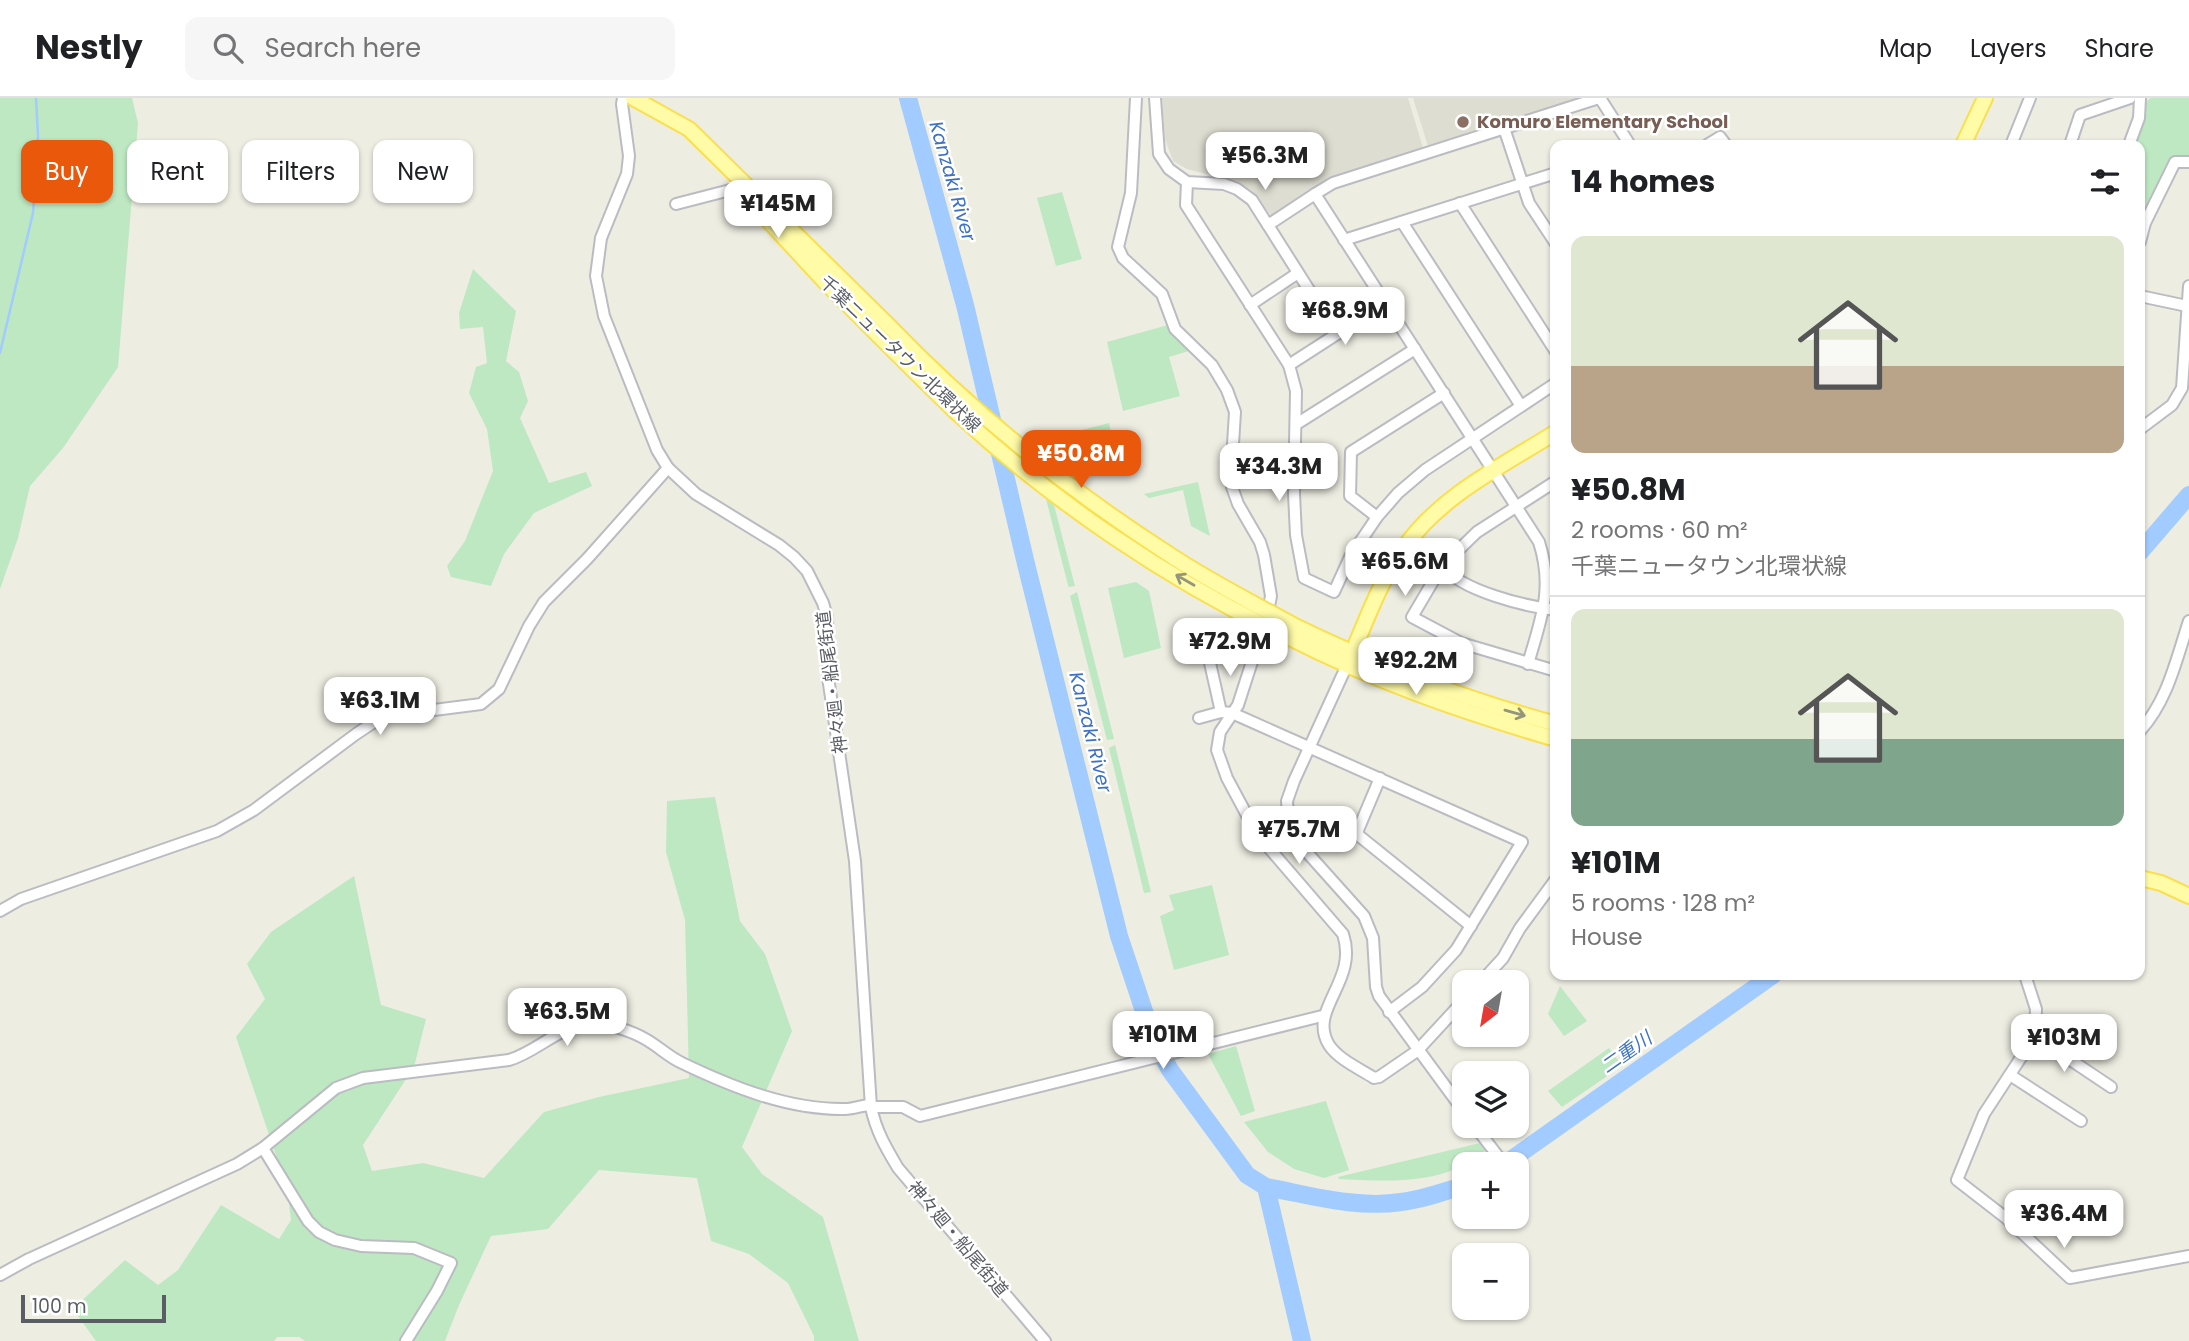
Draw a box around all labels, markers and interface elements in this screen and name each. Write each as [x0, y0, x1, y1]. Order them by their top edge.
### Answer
search box [185, 17, 675, 80]
text: Nestly [35, 24, 143, 71]
icon: search [209, 29, 247, 67]
text: Search here [265, 30, 421, 66]
text: Map [1879, 32, 1932, 65]
text: Layers [1970, 32, 2046, 65]
text: Share [2084, 32, 2154, 65]
place label: Komuro Elementary School [1477, 109, 1728, 134]
marker: Komuro Elementary School [1455, 114, 1471, 130]
water label: Kanzaki River [922, 118, 983, 245]
pin: ¥56.3M [1208, 132, 1322, 192]
text: ¥56.3M [1222, 139, 1308, 171]
chip: Buy [21, 140, 113, 203]
chip: Rent [127, 140, 228, 203]
chip: Filters [242, 140, 359, 203]
chip: New [373, 140, 473, 203]
text: 14 homes [1571, 160, 1715, 203]
icon: filters [2086, 163, 2124, 201]
pin: ¥145M [729, 180, 827, 240]
text: ¥145M [740, 187, 816, 219]
street label: 千葉ニュータウン北環状線 [814, 270, 987, 438]
icon: home [1785, 282, 1911, 408]
pin: ¥68.9M [1288, 288, 1402, 347]
text: ¥68.9M [1302, 294, 1388, 326]
pin: ¥50.8M [1024, 430, 1138, 490]
text: ¥50.8M [1037, 437, 1125, 469]
pin: ¥34.3M [1222, 444, 1336, 503]
text: ¥34.3M [1236, 450, 1322, 482]
text: ¥50.8M [1571, 468, 1686, 511]
text: 2 rooms · 60 m² [1571, 514, 1748, 546]
pin: ¥65.6M [1348, 538, 1462, 598]
text: ¥65.6M [1361, 545, 1449, 577]
text: 千葉ニュータウン北環状線 [1571, 550, 1847, 582]
one-way arrow [1176, 573, 1196, 587]
street label: 神々廻・船尾街道 [810, 609, 853, 755]
pin: ¥72.9M [1173, 618, 1287, 678]
text: ¥72.9M [1189, 625, 1271, 657]
pin: ¥92.2M [1359, 638, 1473, 697]
text: ¥92.2M [1374, 644, 1458, 676]
icon: home [1785, 655, 1911, 781]
water label: Kanzaki River [1062, 669, 1119, 796]
pin: ¥63.1M [323, 678, 437, 737]
text: ¥63.1M [340, 684, 420, 716]
one-way arrow [1504, 707, 1526, 720]
pin: ¥75.7M [1242, 806, 1356, 866]
text: ¥75.7M [1258, 813, 1340, 845]
text: ¥101M [1571, 841, 1661, 884]
text: 5 rooms · 128 m² [1571, 887, 1755, 919]
text: House [1571, 921, 1643, 953]
north arrow [1452, 970, 1530, 1046]
map controls [1452, 970, 1529, 1320]
pin: ¥63.5M [510, 988, 624, 1048]
text: ¥63.5M [524, 995, 610, 1027]
pin: ¥101M [1114, 1012, 1212, 1071]
pin: ¥103M [2015, 1014, 2113, 1074]
text: ¥101M [1129, 1018, 1197, 1050]
text: ¥103M [2027, 1021, 2101, 1053]
water label: 二重川 [1595, 1024, 1659, 1080]
button: layers [1452, 1061, 1529, 1138]
button: + [1452, 1152, 1529, 1229]
street label: 神々廻・船尾街道 [903, 1175, 1014, 1302]
pin: ¥36.4M [2007, 1190, 2121, 1250]
text: ¥36.4M [2020, 1197, 2108, 1229]
button: − [1452, 1243, 1529, 1320]
scale bar [21, 1292, 166, 1324]
text: 100 m [32, 1293, 87, 1320]

